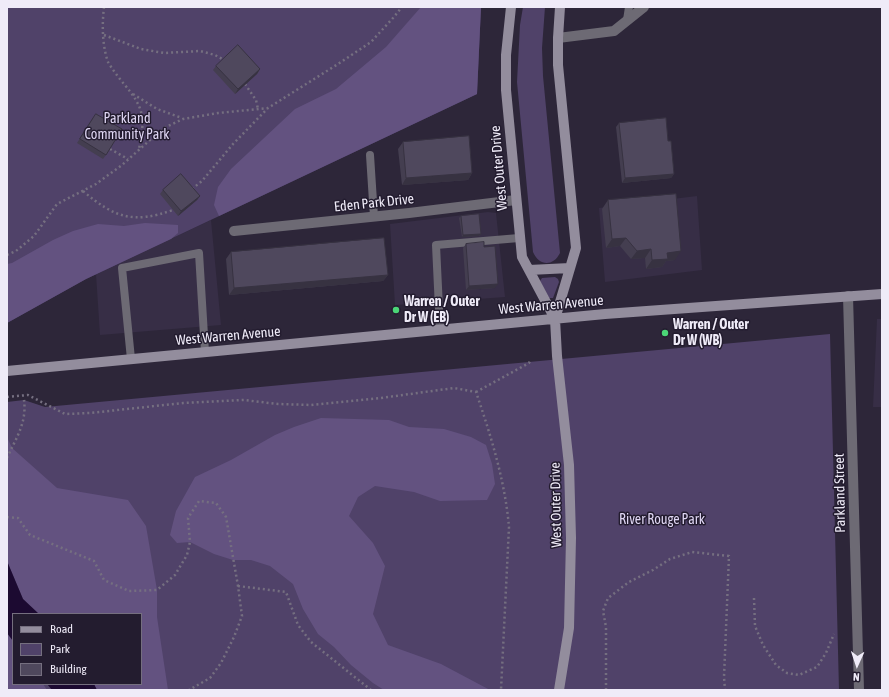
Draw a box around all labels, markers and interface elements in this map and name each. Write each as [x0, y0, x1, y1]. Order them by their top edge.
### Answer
park label: Parkland Community Park [85, 111, 169, 144]
street label: West Outer Drive [487, 125, 511, 211]
street label: Eden Park Drive [333, 190, 415, 216]
street label: West Warren Avenue [498, 292, 604, 318]
place label: Warren / Outer Dr W (EB) [404, 294, 480, 326]
marker: Warren / Outer Dr W (EB) [391, 305, 401, 315]
place label: Warren / Outer Dr W (WB) [673, 317, 749, 350]
street label: West Warren Avenue [175, 323, 281, 349]
marker: Warren / Outer Dr W (WB) [660, 328, 670, 338]
street label: Parkland Street [831, 453, 849, 533]
street label: West Outer Drive [547, 462, 565, 548]
park label: River Rouge Park [619, 512, 705, 528]
legend [12, 613, 142, 685]
text: Road [50, 622, 73, 636]
text: Park [50, 642, 70, 656]
north arrow [837, 645, 877, 685]
text: Building [50, 662, 87, 676]
text: N [853, 671, 860, 683]

